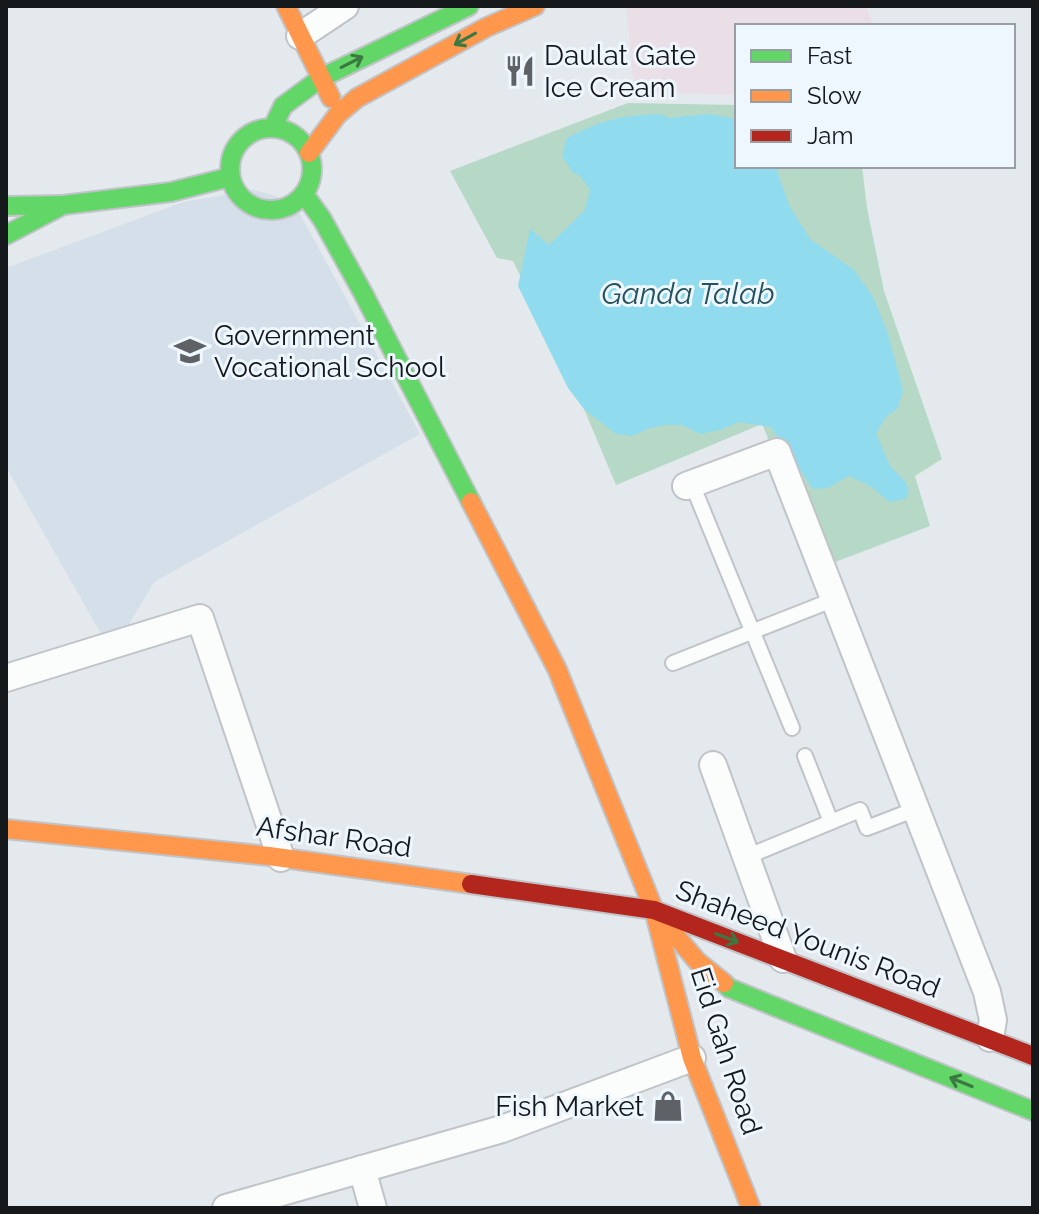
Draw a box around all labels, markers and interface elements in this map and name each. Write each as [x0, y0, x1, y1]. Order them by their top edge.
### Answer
legend [735, 24, 1015, 168]
one-way arrow [454, 31, 477, 47]
place label: Daulat Gate Ice Cream [544, 39, 696, 104]
text: Fast [807, 41, 852, 70]
one-way arrow [339, 54, 363, 69]
restaurant icon: Daulat Gate Ice Cream [503, 54, 537, 88]
text: Slow [807, 81, 862, 110]
text: Jam [807, 121, 853, 150]
water label: Ganda Talab [601, 276, 775, 311]
place label: Government Vocational School [214, 319, 446, 384]
school or university icon: Government Vocational School [173, 334, 207, 368]
street label: Afshar Road [254, 810, 414, 864]
street label: Shaheed Younis Road [671, 873, 945, 1005]
one-way arrow [714, 932, 739, 946]
street label: Eid Gah Road [683, 963, 769, 1139]
one-way arrow [949, 1074, 974, 1088]
shop icon: Fish Market [651, 1089, 685, 1123]
place label: Fish Market [495, 1090, 645, 1123]

